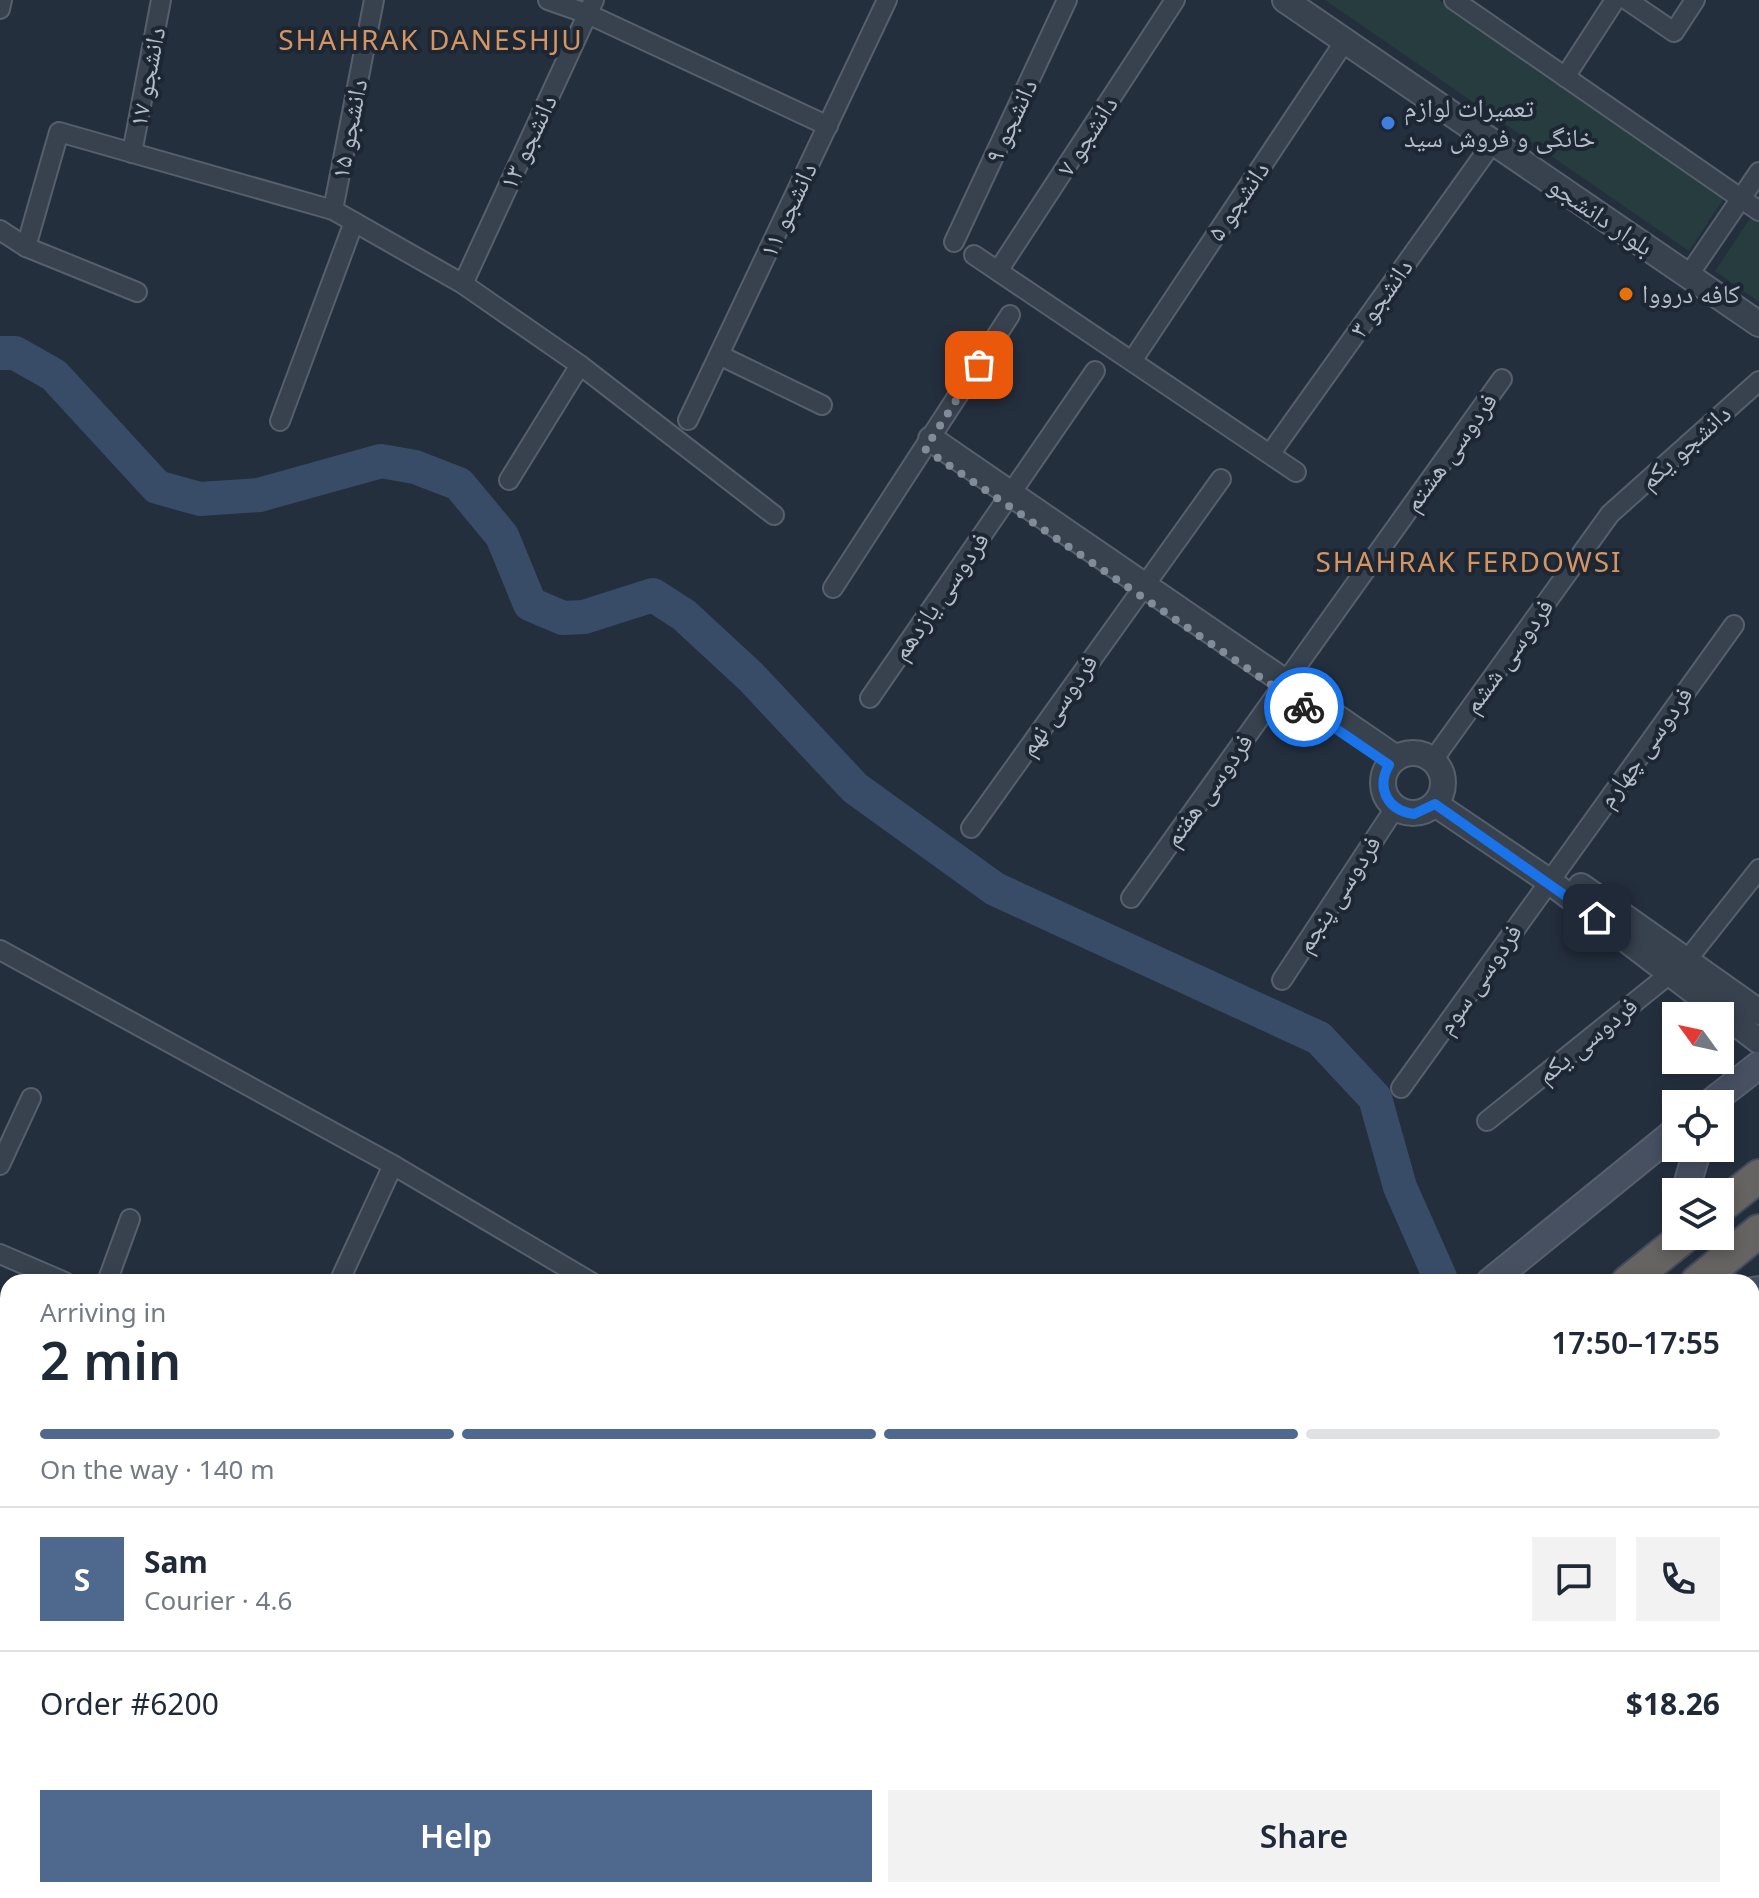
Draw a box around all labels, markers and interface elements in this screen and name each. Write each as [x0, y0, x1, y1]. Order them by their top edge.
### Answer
district label: SHAHRAK DANESHJU [278, 20, 584, 58]
street label: دانشجو ۱۷ [119, 24, 173, 130]
street label: دانشجو ۹ [975, 73, 1045, 169]
street label: دانشجو ۱۵ [321, 76, 375, 182]
street label: دانشجو ۱۳ [489, 88, 565, 195]
street label: دانشجو ۷ [1047, 88, 1126, 183]
place label: تعمیرات لوازم خانگی و فروش سید [1404, 89, 1595, 155]
marker: تعمیرات لوازم خانگی و فروش سید [1379, 114, 1397, 132]
street label: دانشجو ۵ [1197, 153, 1277, 248]
street label: دانشجو ۱۱ [749, 156, 825, 263]
street label: بلوار دانشجو [1542, 167, 1661, 264]
street label: دانشجو ۳ [1340, 251, 1421, 344]
place label: کافه درووا [1642, 275, 1740, 311]
marker: کافه درووا [1617, 285, 1635, 303]
pin [945, 331, 1013, 399]
icon: bag [957, 343, 1001, 387]
street label: فردوسی هشتم [1394, 384, 1505, 518]
street label: دانشجو یکم [1631, 395, 1738, 497]
street label: فردوسی یازدهم [882, 524, 997, 667]
district label: SHAHRAK FERDOWSI [1315, 542, 1623, 580]
street label: فردوسی ششم [1453, 591, 1561, 720]
street label: فردوسی نهم [1009, 646, 1105, 763]
courier [1264, 667, 1344, 747]
street label: فردوسی چهارم [1588, 678, 1701, 815]
icon: bike [1282, 685, 1326, 729]
street label: فردوسی هفتم [1154, 725, 1261, 854]
street label: فردوسی پنجم [1286, 828, 1389, 959]
pin [1563, 884, 1631, 952]
icon: home [1575, 896, 1619, 940]
street label: فردوسی سوم [1427, 916, 1530, 1042]
street label: فردوسی یکم [1528, 987, 1645, 1091]
north arrow [1662, 1002, 1734, 1074]
map controls [1662, 1002, 1734, 1250]
button: locate [1662, 1090, 1734, 1162]
button: layers [1662, 1178, 1734, 1250]
text: Arriving in [40, 1294, 166, 1330]
text: 17:50–17:55 [1551, 1322, 1720, 1363]
text: 2 min [40, 1324, 181, 1395]
text: On the way · 140 m [40, 1451, 274, 1487]
button: chat [1532, 1537, 1616, 1621]
button: phone [1636, 1537, 1720, 1621]
text: Sam [144, 1541, 208, 1582]
text: S [74, 1559, 90, 1600]
text: Courier · 4.6 [144, 1582, 292, 1618]
text: Order #6200 [40, 1683, 219, 1724]
text: $18.26 [1626, 1683, 1720, 1724]
button: Help [40, 1790, 872, 1882]
button: Share [888, 1790, 1720, 1882]

